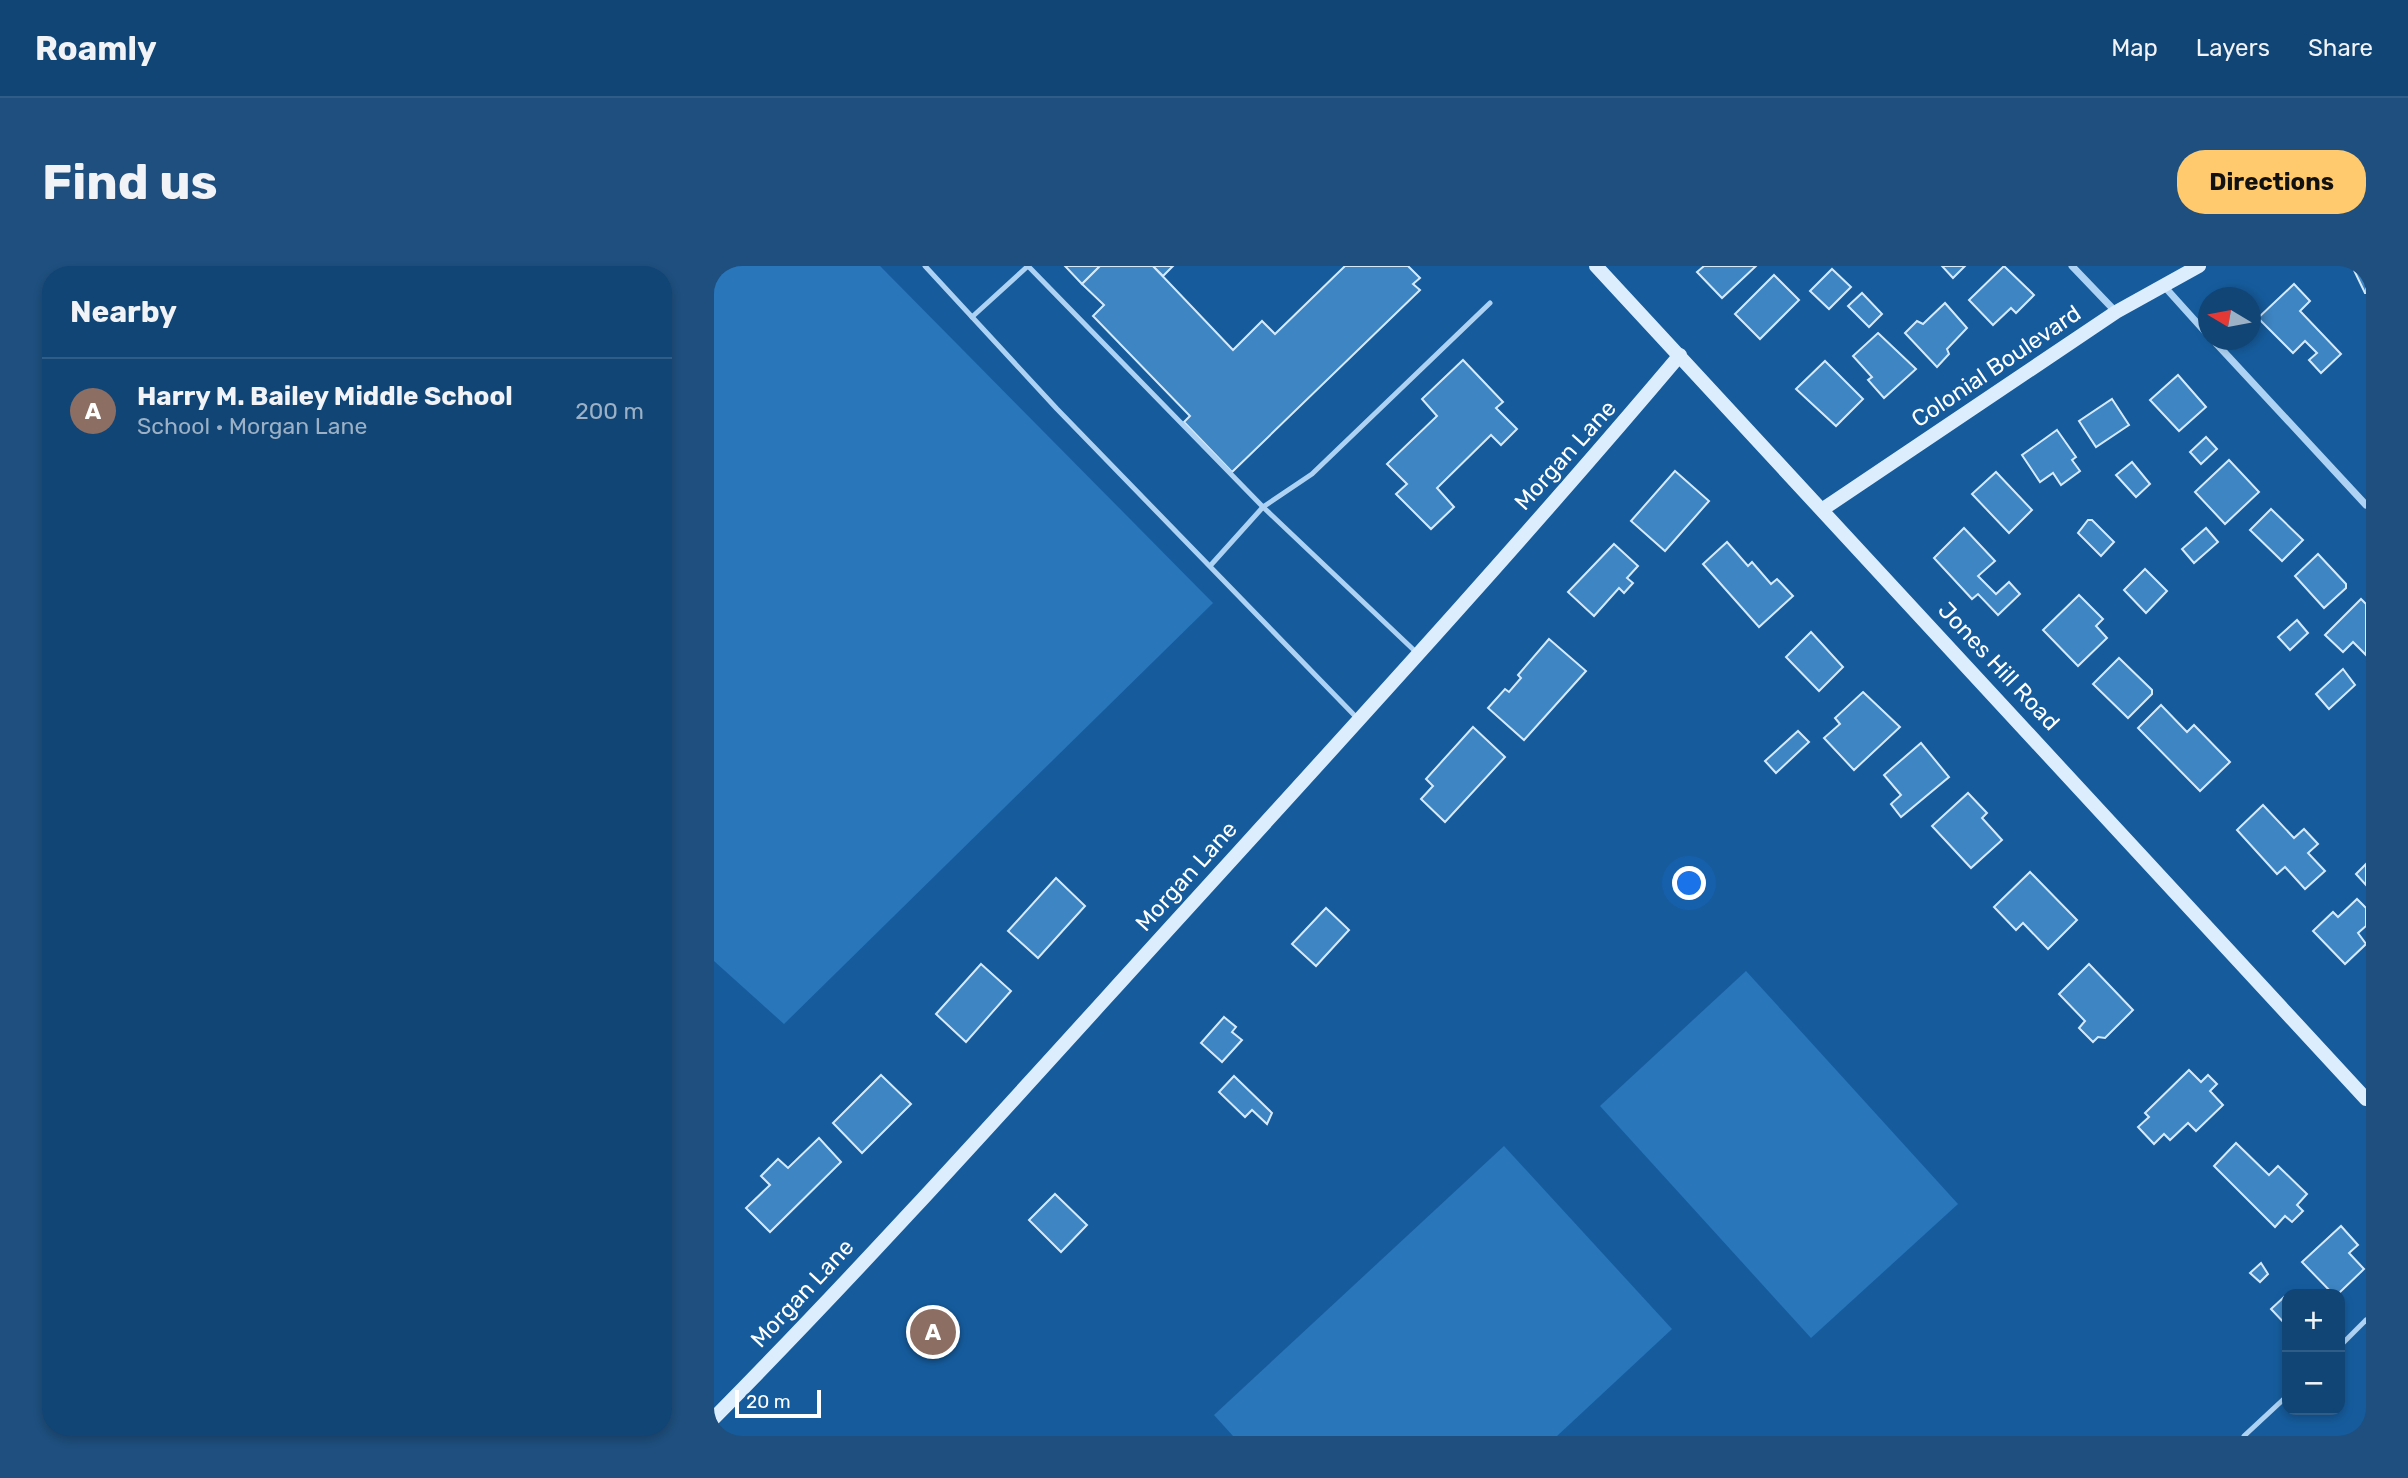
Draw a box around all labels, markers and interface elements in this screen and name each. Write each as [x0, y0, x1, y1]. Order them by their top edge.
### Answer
text: Roamly [35, 29, 157, 68]
text: Map [2111, 34, 2158, 62]
text: Layers [2196, 34, 2270, 62]
text: Share [2308, 34, 2373, 62]
button: Directions [2177, 150, 2366, 214]
text: Find us [42, 153, 218, 211]
north arrow [2198, 287, 2261, 350]
text: Nearby [70, 294, 177, 330]
street label: Colonial Boulevard [1906, 299, 2086, 433]
text: Harry M. Bailey Middle School [137, 381, 513, 412]
street label: Morgan Lane [1508, 394, 1622, 516]
text: A [85, 397, 101, 425]
text: 200 m [575, 397, 644, 425]
text: School · Morgan Lane [137, 412, 367, 440]
street label: Jones Hill Road [1932, 596, 2066, 736]
street label: Morgan Lane [1129, 815, 1243, 937]
your location [1672, 866, 1706, 900]
street label: Morgan Lane [745, 1233, 859, 1353]
map controls [2282, 1289, 2345, 1415]
button: + [2282, 1289, 2345, 1352]
pin: A [910, 1306, 956, 1358]
button: − [2282, 1352, 2345, 1415]
scale bar [735, 1387, 821, 1419]
text: 20 m [746, 1390, 791, 1413]

